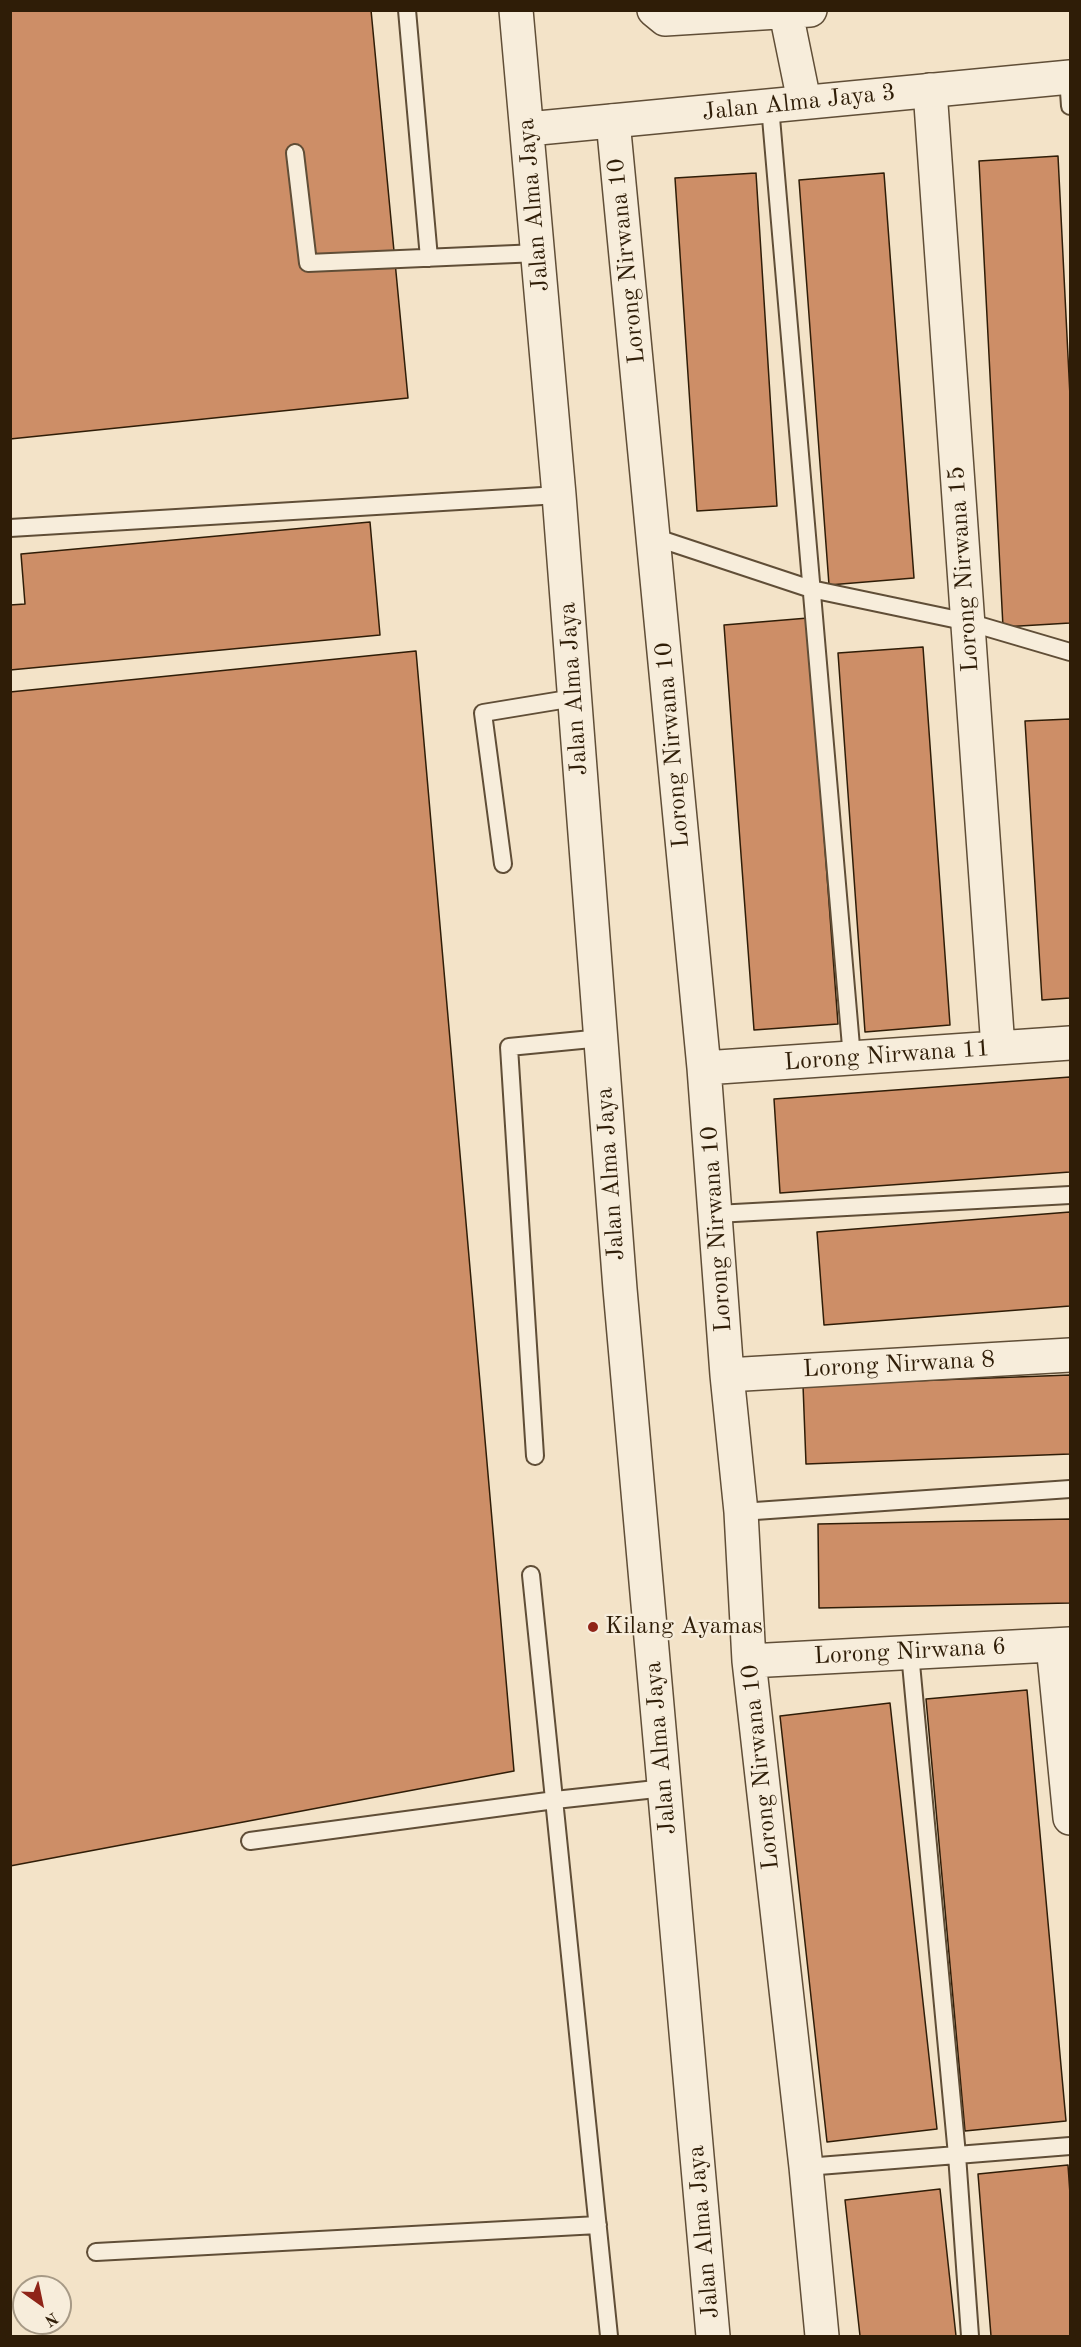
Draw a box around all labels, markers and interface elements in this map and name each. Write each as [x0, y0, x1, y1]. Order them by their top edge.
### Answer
street label: Jalan Alma Jaya 3 [701, 79, 897, 127]
street label: Jalan Alma Jaya [512, 117, 556, 293]
street label: Lorong Nirwana 10 [602, 157, 652, 365]
street label: Lorong Nirwana 15 [942, 465, 986, 673]
street label: Jalan Alma Jaya [554, 601, 594, 777]
street label: Lorong Nirwana 10 [650, 641, 696, 849]
street label: Lorong Nirwana 11 [783, 1034, 991, 1078]
street label: Jalan Alma Jaya [591, 1086, 631, 1262]
street label: Lorong Nirwana 10 [695, 1125, 739, 1333]
street label: Lorong Nirwana 8 [802, 1346, 996, 1384]
place label: Kilang Ayamas [605, 1613, 763, 1641]
marker: Kilang Ayamas [586, 1620, 600, 1634]
street label: Lorong Nirwana 6 [813, 1633, 1007, 1671]
street label: Jalan Alma Jaya [639, 1660, 683, 1836]
street label: Lorong Nirwana 10 [736, 1663, 786, 1871]
street label: Jalan Alma Jaya [682, 2144, 726, 2320]
north arrow [12, 2275, 72, 2335]
text: N [41, 2308, 60, 2328]

